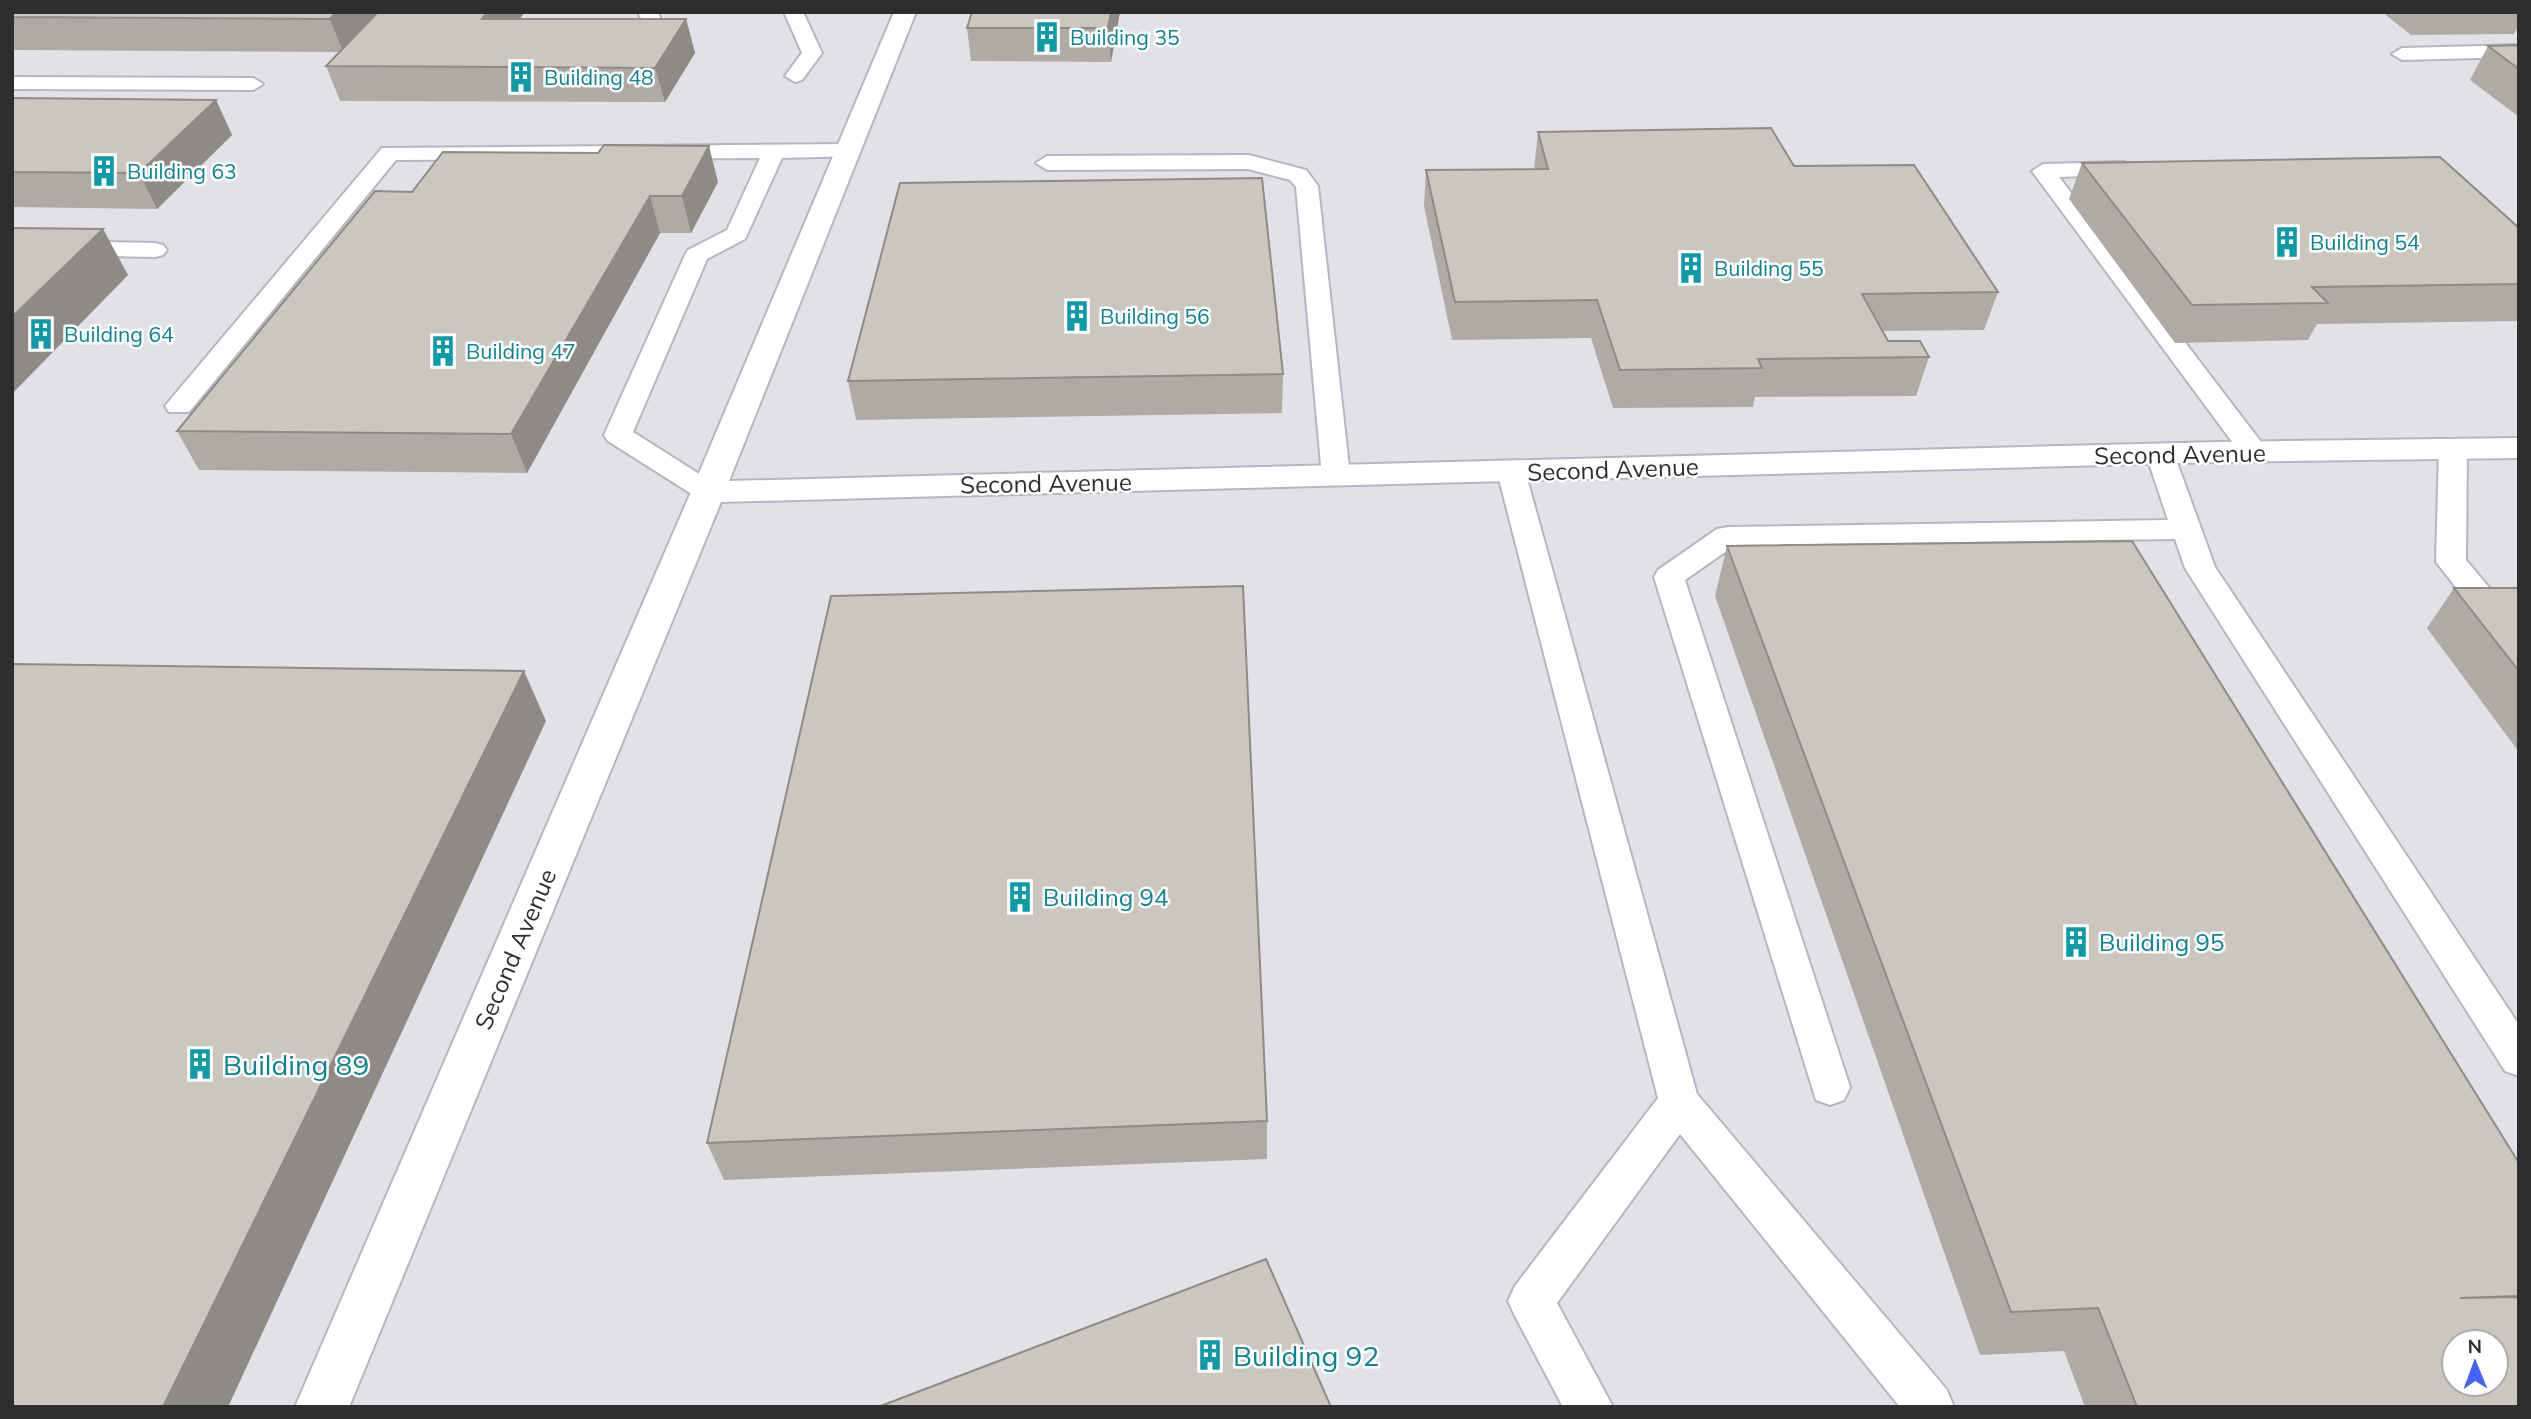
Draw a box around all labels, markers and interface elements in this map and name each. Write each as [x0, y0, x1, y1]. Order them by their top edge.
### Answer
building icon: Building 35 [1030, 20, 1064, 54]
place label: Building 35 [1070, 24, 1180, 50]
building icon: Building 48 [504, 60, 538, 94]
place label: Building 48 [544, 64, 654, 90]
building icon: Building 63 [87, 154, 121, 188]
place label: Building 63 [127, 158, 237, 184]
building icon: Building 54 [2270, 225, 2304, 259]
place label: Building 54 [2310, 229, 2420, 255]
building icon: Building 55 [1674, 251, 1708, 285]
place label: Building 55 [1714, 255, 1824, 281]
building icon: Building 56 [1060, 299, 1094, 333]
place label: Building 56 [1100, 303, 1210, 329]
building icon: Building 64 [24, 317, 58, 351]
place label: Building 64 [64, 321, 174, 347]
building icon: Building 47 [426, 334, 460, 368]
place label: Building 47 [466, 338, 576, 364]
street label: Second Avenue [2094, 438, 2266, 470]
street label: Second Avenue [1527, 451, 1699, 487]
street label: Second Avenue [960, 467, 1132, 499]
street label: Second Avenue [468, 864, 562, 1034]
building icon: Building 94 [1003, 880, 1037, 914]
place label: Building 94 [1043, 882, 1168, 912]
building icon: Building 95 [2059, 925, 2093, 959]
place label: Building 95 [2099, 927, 2224, 957]
building icon: Building 89 [183, 1047, 217, 1081]
place label: Building 89 [223, 1047, 369, 1082]
north arrow [2440, 1328, 2510, 1398]
text: N [2467, 1334, 2482, 1358]
building icon: Building 92 [1193, 1338, 1227, 1372]
place label: Building 92 [1233, 1338, 1379, 1373]

